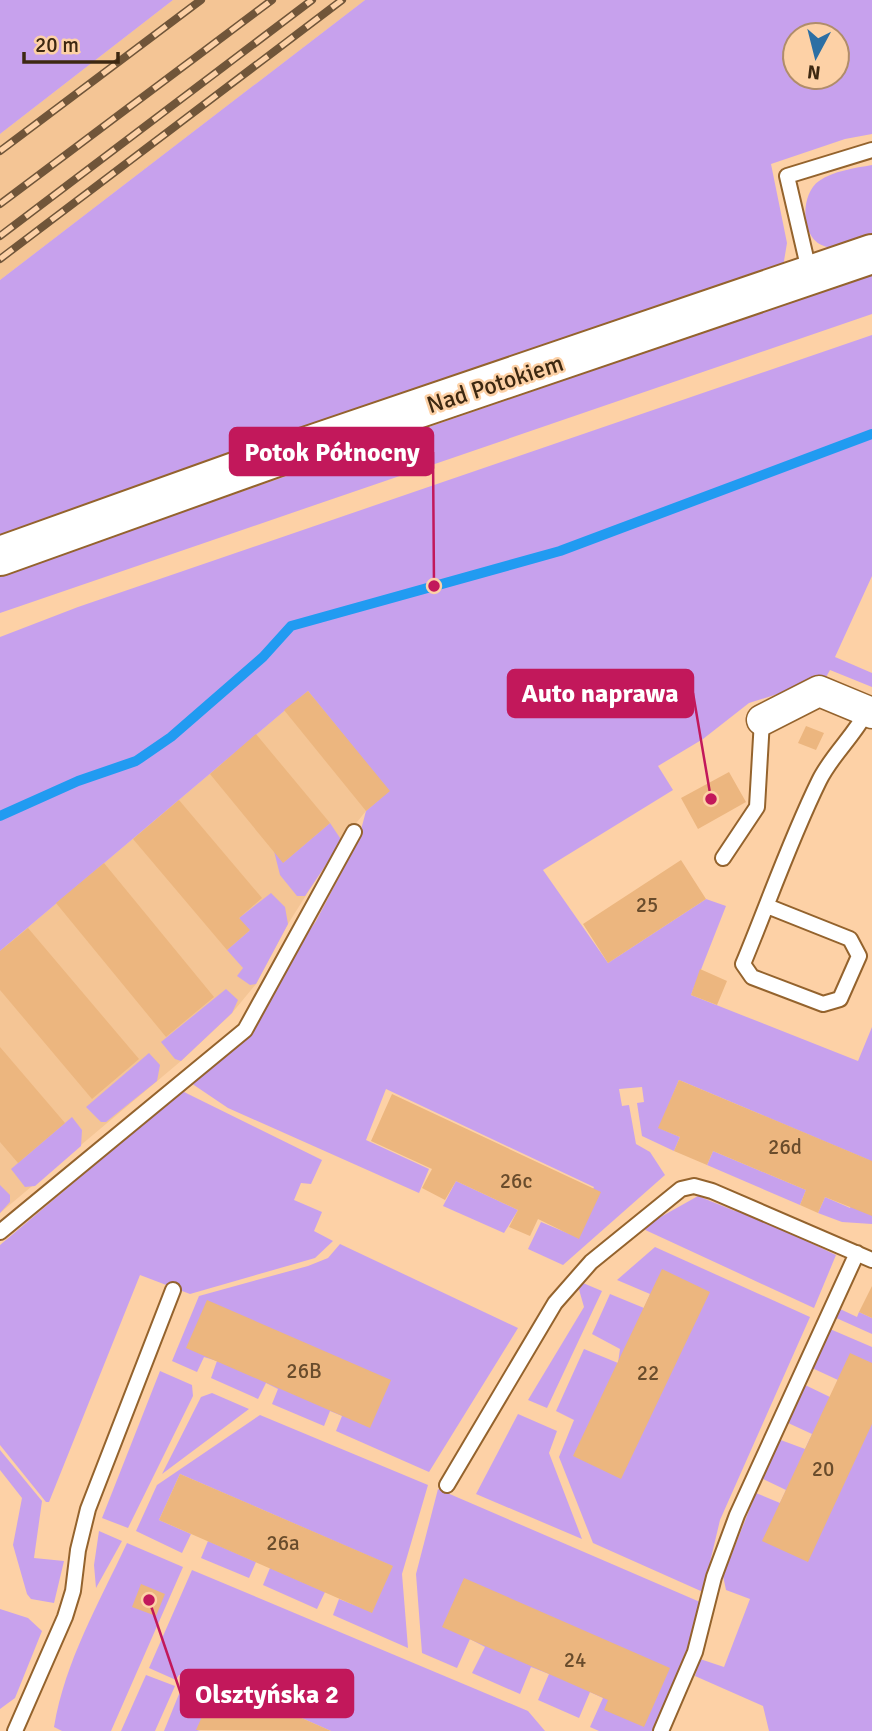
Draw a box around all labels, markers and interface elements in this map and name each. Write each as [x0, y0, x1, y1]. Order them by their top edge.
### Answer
scale bar [24, 21, 119, 65]
north arrow [781, 21, 851, 91]
text: 20 m [35, 32, 79, 58]
text: N [806, 59, 822, 85]
street label: Nad Potokiem [423, 348, 567, 420]
callout: Potok Północny [230, 428, 433, 475]
text: Potok Północny [244, 437, 420, 469]
callout: Auto naprawa [508, 670, 693, 717]
text: Auto naprawa [522, 678, 678, 710]
house number: 25 [636, 892, 658, 918]
house number: 26d [768, 1134, 802, 1160]
house number: 26c [500, 1168, 532, 1194]
house number: 26B [286, 1358, 322, 1384]
house number: 22 [637, 1360, 659, 1386]
house number: 20 [812, 1456, 834, 1482]
house number: 26a [266, 1530, 300, 1556]
house number: 24 [564, 1647, 586, 1673]
callout: Olsztyńska 2 [181, 1670, 353, 1717]
text: Olsztyńska 2 [195, 1679, 339, 1711]

